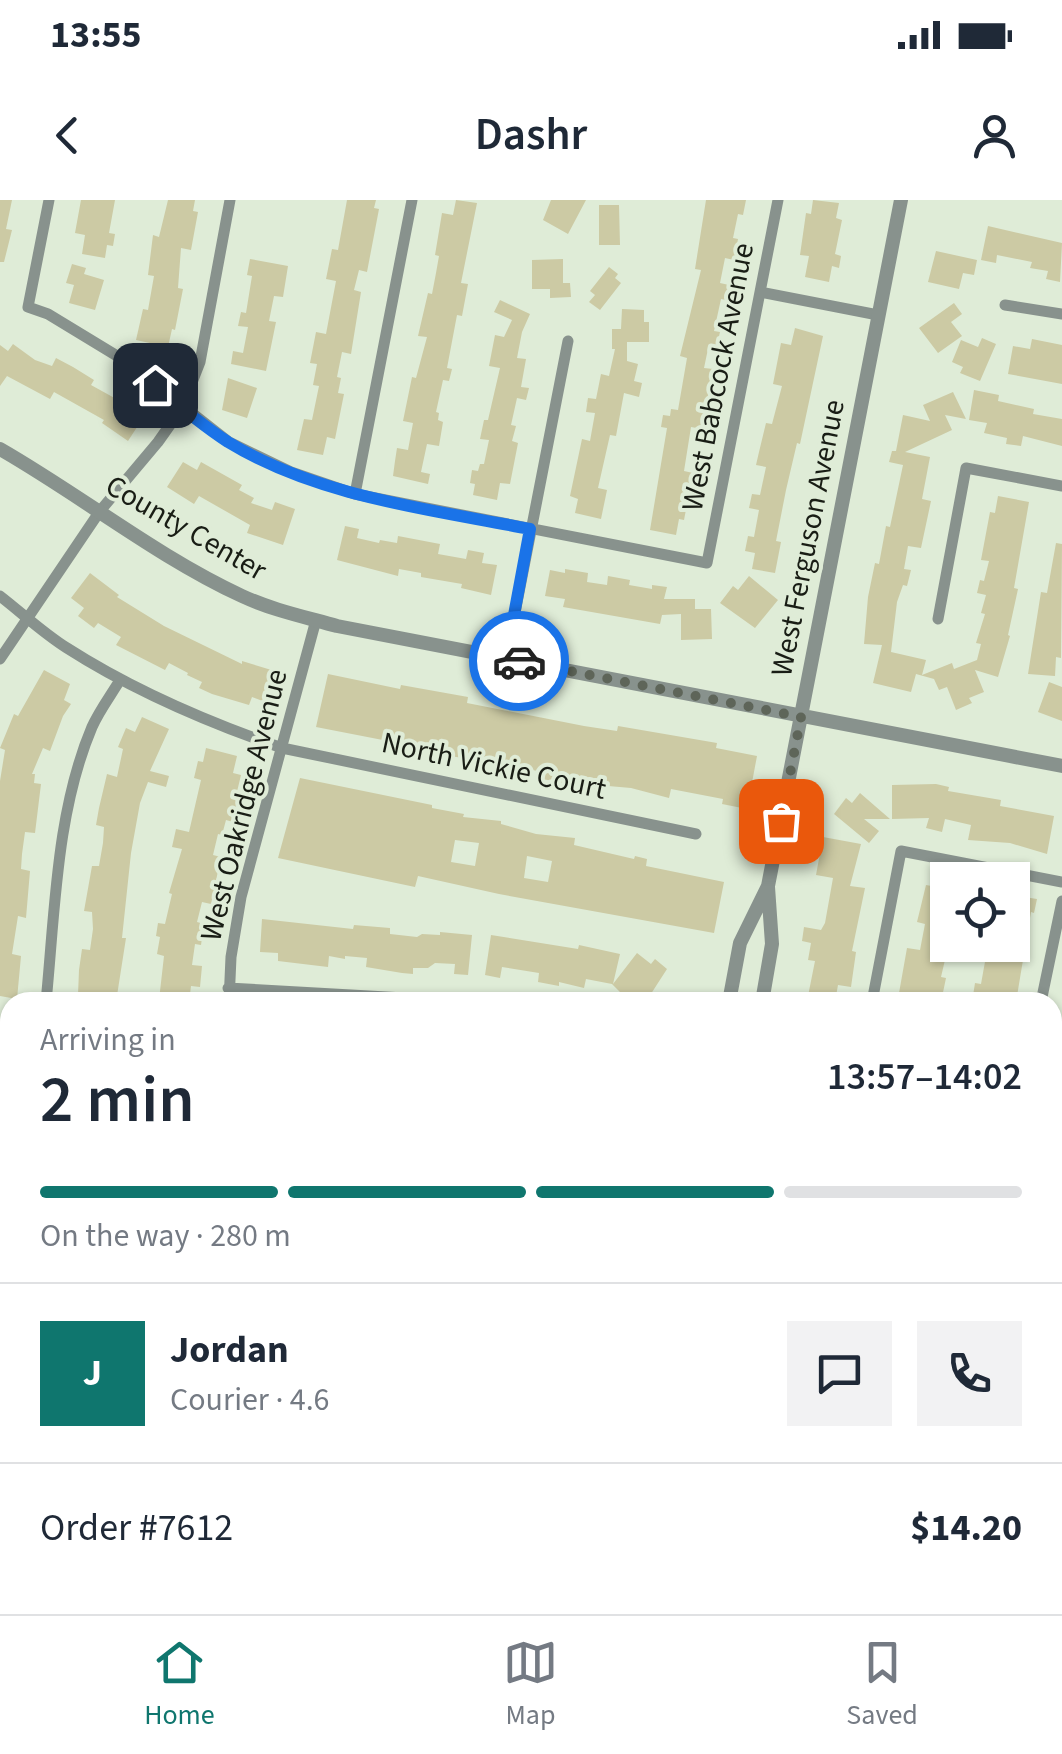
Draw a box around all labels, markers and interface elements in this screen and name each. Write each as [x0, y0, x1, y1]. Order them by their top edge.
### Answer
text: 13:55 [50, 8, 142, 62]
text: Dashr [475, 103, 587, 167]
icon: back [40, 108, 95, 163]
icon: person [967, 108, 1022, 163]
street label: West Babcock Avenue [671, 239, 765, 515]
pin [113, 343, 198, 428]
icon: home [128, 358, 183, 413]
street label: West Ferguson Avenue [760, 396, 856, 680]
street label: County Center [97, 464, 275, 592]
courier [469, 611, 569, 711]
icon: car [492, 634, 547, 689]
street label: West Oakridge Avenue [189, 664, 299, 946]
street label: North Vickie Court [378, 721, 610, 811]
pin [739, 779, 824, 864]
icon: bag [754, 794, 809, 849]
map controls [930, 862, 1030, 962]
button: locate [930, 862, 1030, 962]
text: Arriving in [40, 1017, 176, 1063]
text: 13:57–14:02 [827, 1050, 1022, 1104]
text: 2 min [40, 1054, 195, 1147]
text: On the way · 280 m [40, 1213, 291, 1259]
button: chat [787, 1321, 892, 1426]
button: phone [917, 1321, 1022, 1426]
text: Jordan [170, 1323, 289, 1377]
text: J [83, 1346, 102, 1400]
text: Courier · 4.6 [170, 1377, 330, 1423]
text: Order #7612 [40, 1501, 233, 1555]
text: $14.20 [910, 1501, 1022, 1555]
tab: Home [144, 1635, 215, 1735]
tab: Map [503, 1635, 558, 1735]
tab: Saved [846, 1635, 918, 1735]

